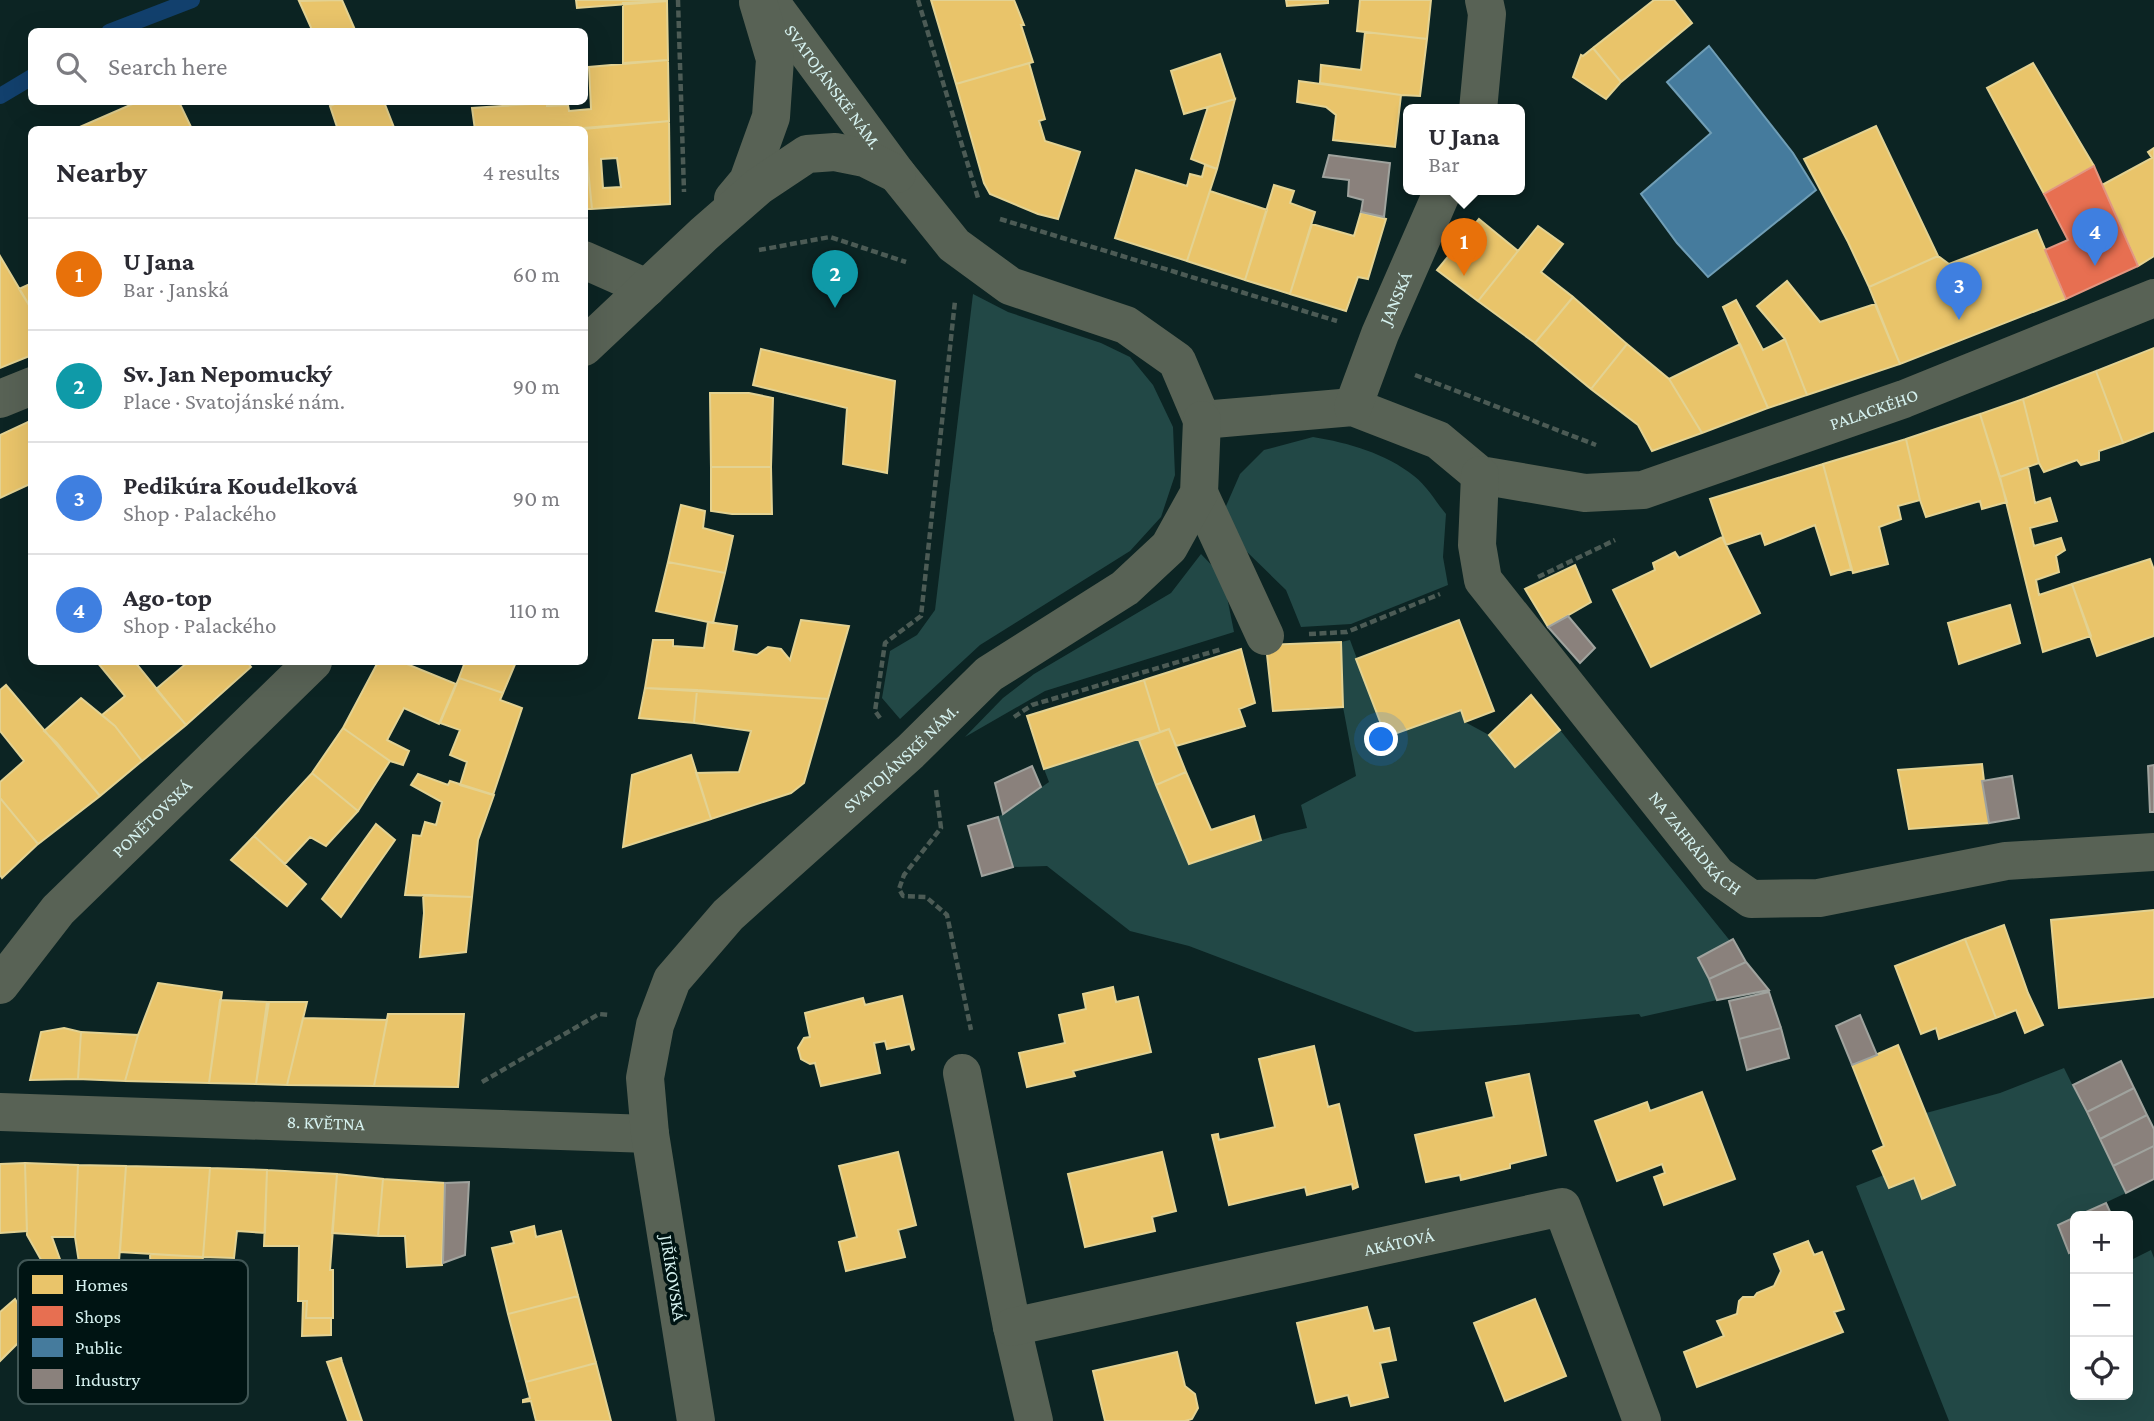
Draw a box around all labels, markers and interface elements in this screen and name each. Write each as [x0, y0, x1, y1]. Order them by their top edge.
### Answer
street label: SVATOJÁNSKÉ NÁM. [781, 21, 885, 153]
search box [28, 28, 588, 105]
icon: search [52, 48, 90, 86]
text: Search here [108, 52, 227, 81]
popup [1403, 104, 1525, 195]
text: U Jana [1428, 122, 1500, 151]
text: Bar [1428, 151, 1460, 177]
text: Nearby [56, 155, 147, 188]
text: 4 results [482, 159, 560, 185]
pin: 4 [2072, 208, 2118, 266]
pin: 1 [1441, 218, 1487, 276]
text: U Jana [123, 247, 195, 276]
pin: 2 [812, 250, 858, 308]
text: 1 [75, 261, 83, 287]
text: 60 m [513, 261, 560, 287]
pin: 3 [1936, 262, 1982, 320]
street label: JANSKÁ [1374, 268, 1416, 330]
text: Bar · Janská [123, 276, 229, 302]
text: Sv. Jan Nepomucký [123, 359, 332, 388]
text: 2 [73, 373, 85, 399]
text: 90 m [513, 373, 560, 399]
street label: PALACKÉHO [1827, 384, 1921, 434]
text: Place · Svatojánské nám. [123, 388, 345, 414]
text: Pedikúra Koudelková [123, 471, 358, 500]
text: 3 [73, 485, 85, 511]
text: 90 m [513, 485, 560, 511]
text: Shop · Palackého [123, 500, 276, 526]
text: Ago-top [123, 583, 212, 612]
text: 4 [73, 597, 85, 623]
text: 110 m [509, 597, 560, 623]
text: Shop · Palackého [123, 612, 276, 638]
street label: SVATOJÁNSKÉ NÁM. [839, 700, 962, 817]
your location [1364, 722, 1398, 756]
street label: PONĚTOVSKÁ [108, 775, 196, 862]
street label: NA ZAHRÁDKÁCH [1645, 788, 1745, 899]
street label: 8. KVĚTNA [286, 1112, 366, 1134]
map controls [2070, 1211, 2133, 1400]
button: + [2070, 1211, 2133, 1274]
street label: AKÁTOVÁ [1362, 1225, 1437, 1260]
street label: JIŘÍKOVSKÁ [656, 1231, 690, 1323]
legend [18, 1260, 248, 1404]
text: Homes [75, 1274, 128, 1295]
button: − [2070, 1274, 2133, 1337]
text: Shops [75, 1306, 121, 1327]
text: Public [75, 1337, 122, 1358]
button: locate [2070, 1337, 2133, 1400]
text: Industry [75, 1369, 141, 1390]

